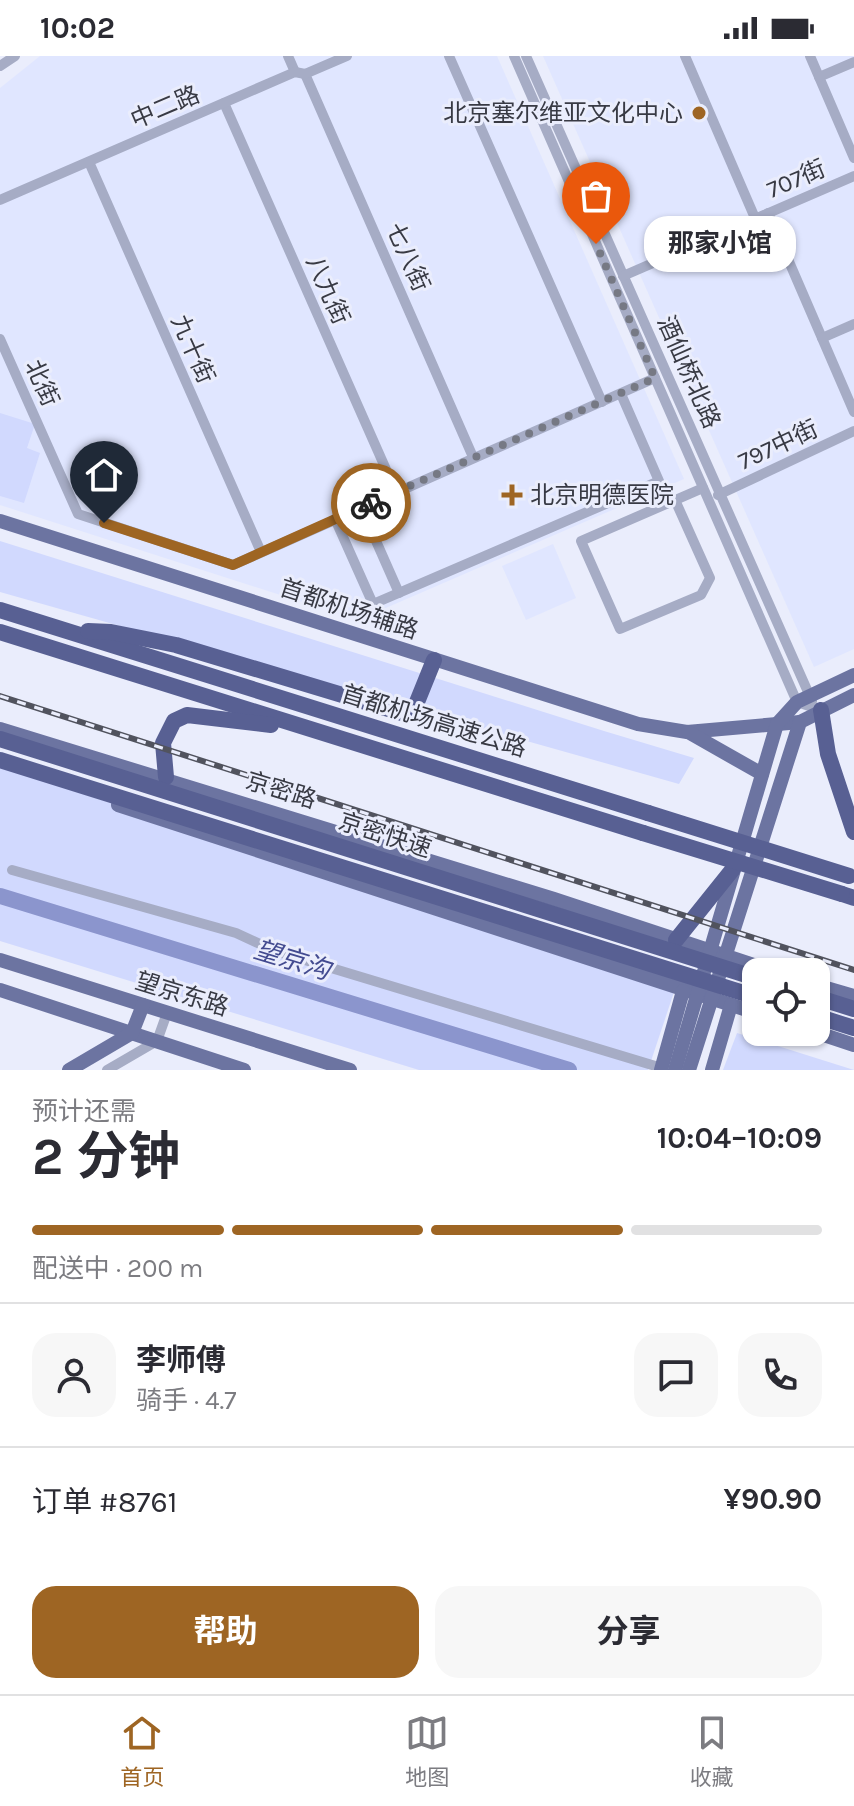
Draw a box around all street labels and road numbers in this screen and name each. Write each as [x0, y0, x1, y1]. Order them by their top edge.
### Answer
street label: 中二路 [126, 80, 204, 134]
street label: 707街 [763, 154, 829, 204]
street label: 七八街 [381, 218, 435, 296]
street label: 八九街 [301, 251, 355, 329]
street label: 九十街 [166, 310, 220, 388]
street label: 酒仙桥北路 [652, 311, 726, 433]
street label: 北街 [19, 355, 65, 411]
street label: 797中街 [734, 414, 822, 476]
street label: 首都机场辅路 [276, 573, 422, 645]
street label: 首都机场高速公路 [338, 680, 530, 762]
street label: 京密路 [242, 766, 320, 814]
street label: 京密快速 [335, 807, 435, 863]
street label: 望京东路 [132, 967, 232, 1021]

